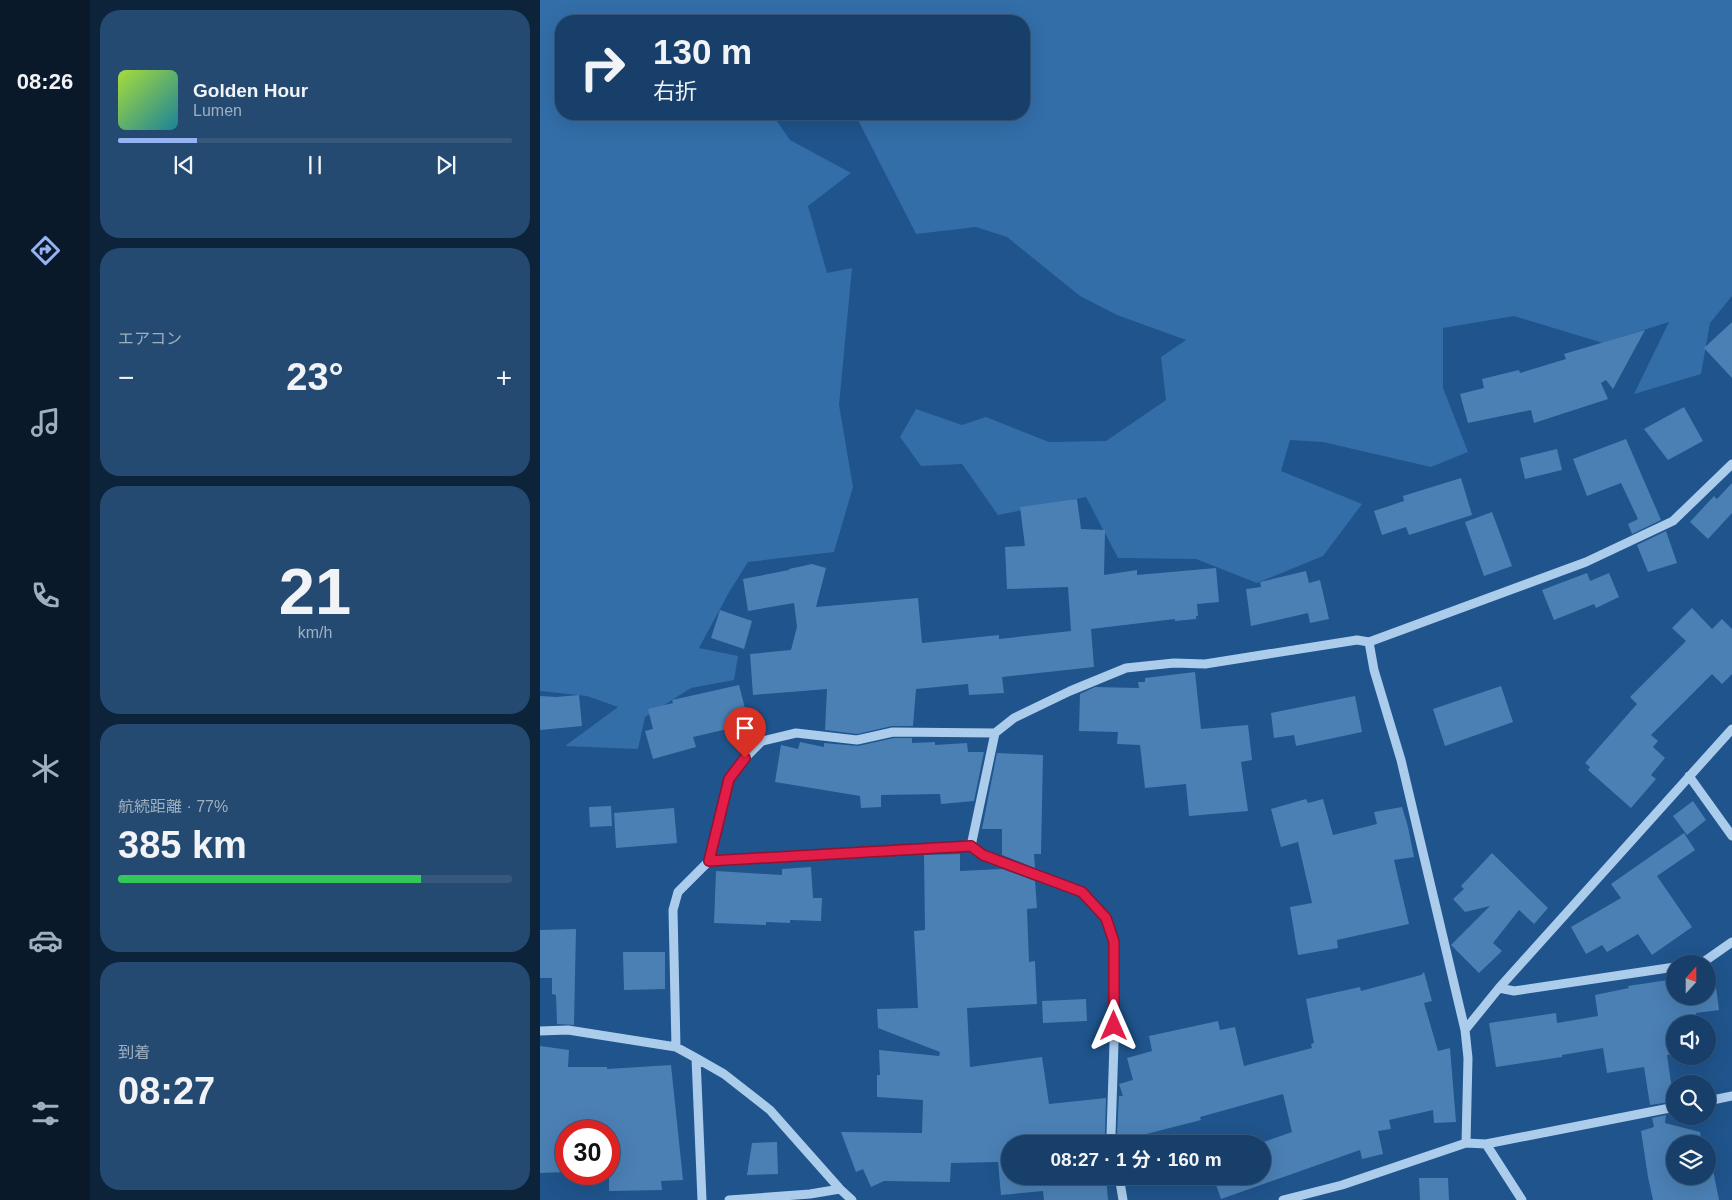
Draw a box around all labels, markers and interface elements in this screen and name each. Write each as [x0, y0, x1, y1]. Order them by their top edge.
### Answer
text: 130 m [653, 32, 752, 71]
icon: right [570, 35, 635, 100]
text: 08:26 [17, 69, 73, 94]
text: 右折 [653, 79, 697, 104]
text: Golden Hour [193, 80, 308, 101]
text: Lumen [193, 102, 242, 119]
icon: previous [170, 151, 198, 179]
icon: pause [301, 151, 329, 179]
icon: next [432, 151, 460, 179]
icon: directions [28, 233, 63, 268]
text: エアコン [118, 330, 182, 347]
text: 23° [286, 356, 344, 398]
text: − [118, 362, 134, 393]
text: + [496, 362, 512, 393]
icon: music [28, 405, 63, 440]
text: 21 [279, 555, 351, 628]
icon: phone [28, 578, 63, 613]
text: km/h [298, 624, 332, 641]
pin [724, 707, 766, 758]
icon: arrive [731, 714, 759, 742]
icon: climate [28, 751, 63, 786]
text: 航続距離 · 77% [118, 798, 228, 815]
text: 385 km [118, 824, 247, 866]
icon: car [28, 923, 63, 958]
north arrow [1666, 955, 1716, 1005]
map controls [1666, 955, 1716, 1185]
position arrow [1087, 999, 1139, 1051]
button: sound [1666, 1015, 1716, 1065]
text: 到着 [118, 1044, 150, 1061]
text: 08:27 [118, 1070, 215, 1112]
button: search [1666, 1075, 1716, 1125]
icon: filters [28, 1096, 63, 1131]
speed limit sign: 30 [555, 1120, 620, 1185]
button: layers [1666, 1135, 1716, 1185]
text: 08:27 · 1 分 · 160 m [1050, 1149, 1222, 1170]

